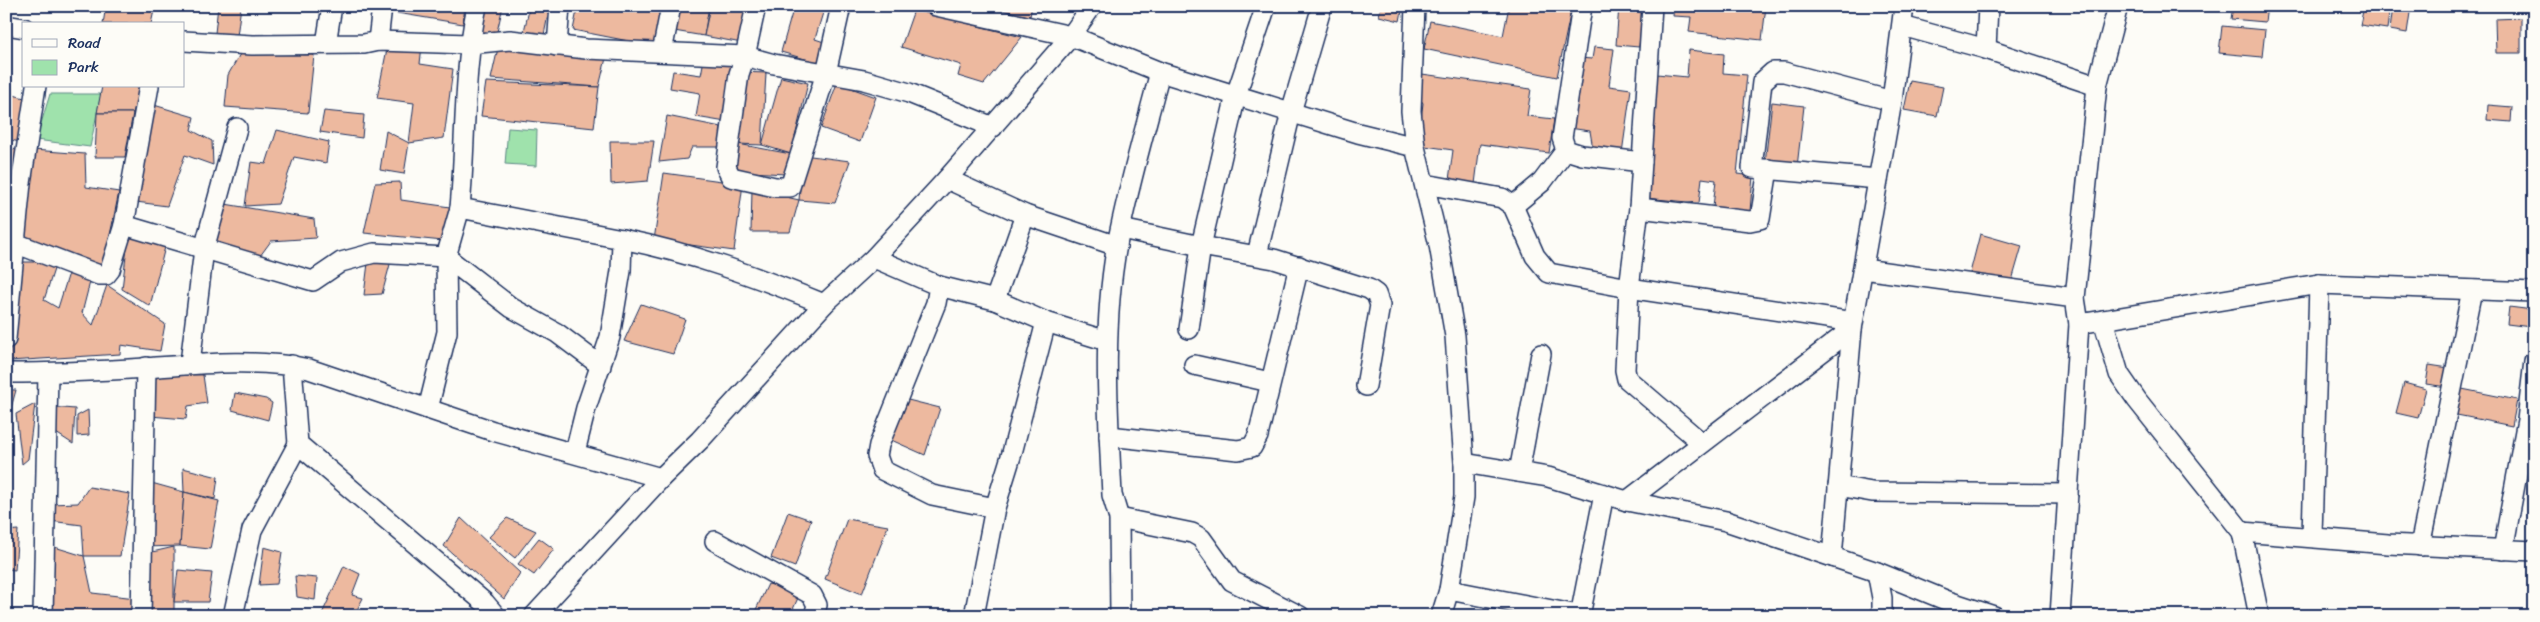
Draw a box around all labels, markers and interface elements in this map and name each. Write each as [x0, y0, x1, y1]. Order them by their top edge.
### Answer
legend [22, 22, 185, 88]
text: Road [68, 30, 101, 56]
text: Park [68, 54, 99, 80]

